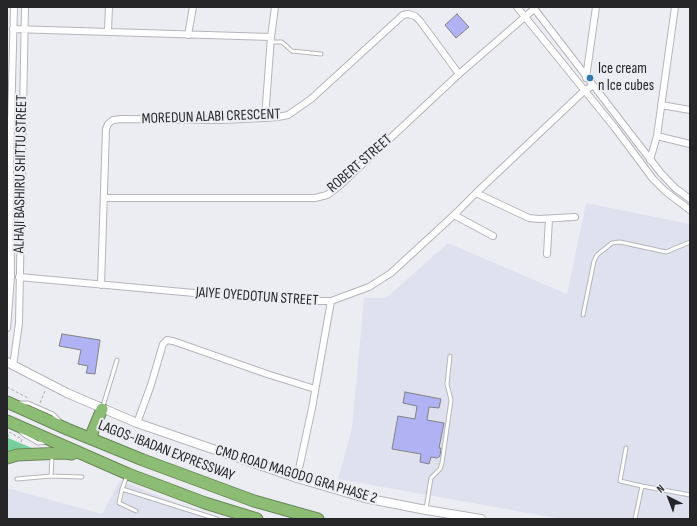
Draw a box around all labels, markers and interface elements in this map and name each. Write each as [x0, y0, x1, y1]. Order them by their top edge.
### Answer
place label: Ice cream n Ice cubes [598, 60, 654, 95]
marker: Ice cream n Ice cubes [585, 73, 595, 83]
street label: ALHAJI BASHIRU SHITTU STREET [11, 95, 31, 253]
street label: MOREDUN ALABI CRESCENT [141, 106, 281, 128]
street label: ROBERT STREET [324, 131, 396, 197]
street label: JAIYE OYEDOTUN STREET [195, 284, 319, 310]
street label: LAGOS-IBADAN EXPRESSWAY [95, 417, 237, 485]
street label: CMD ROAD MAGODO GRA PHASE 2 [213, 442, 379, 508]
north arrow [649, 478, 689, 518]
text: N [654, 482, 667, 496]

